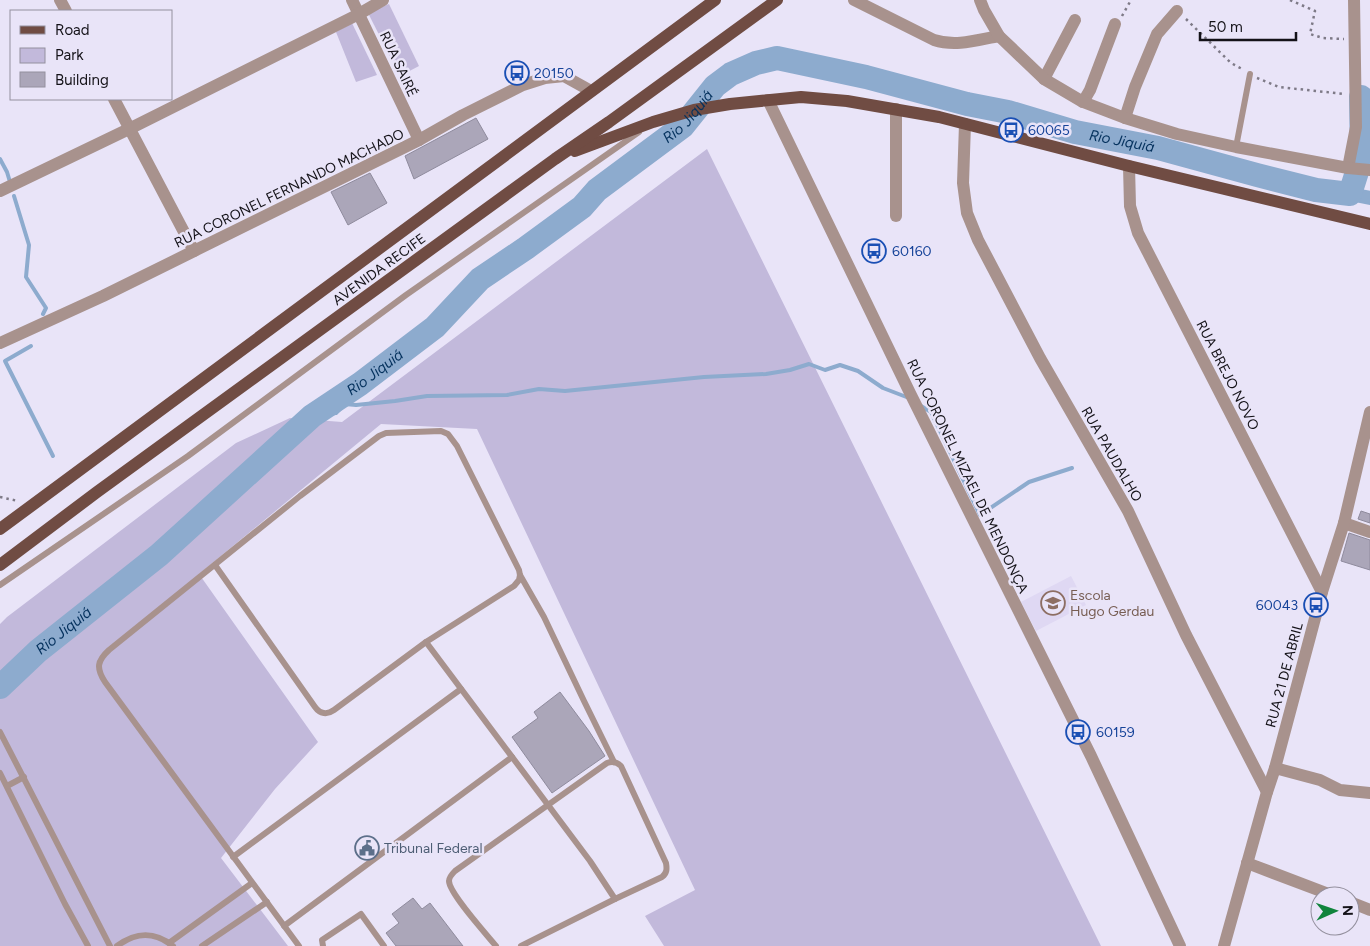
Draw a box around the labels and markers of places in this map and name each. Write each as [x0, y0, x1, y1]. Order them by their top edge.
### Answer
bus stop icon: 20150 [504, 60, 530, 86]
place label: 20150 [534, 65, 574, 82]
bus stop icon: 60065 [998, 117, 1024, 143]
place label: 60065 [1028, 122, 1070, 139]
bus stop icon: 60160 [861, 238, 887, 264]
place label: 60160 [892, 243, 932, 260]
place label: Escola Hugo Gerdau [1070, 587, 1154, 620]
school or university icon: Escola Hugo Gerdau [1040, 590, 1066, 616]
bus stop icon: 60043 [1303, 592, 1329, 618]
place label: 60043 [1256, 597, 1298, 614]
bus stop icon: 60159 [1065, 719, 1091, 745]
place label: 60159 [1096, 724, 1135, 741]
public building icon: Tribunal Federal [354, 835, 380, 861]
place label: Tribunal Federal [384, 840, 483, 857]

